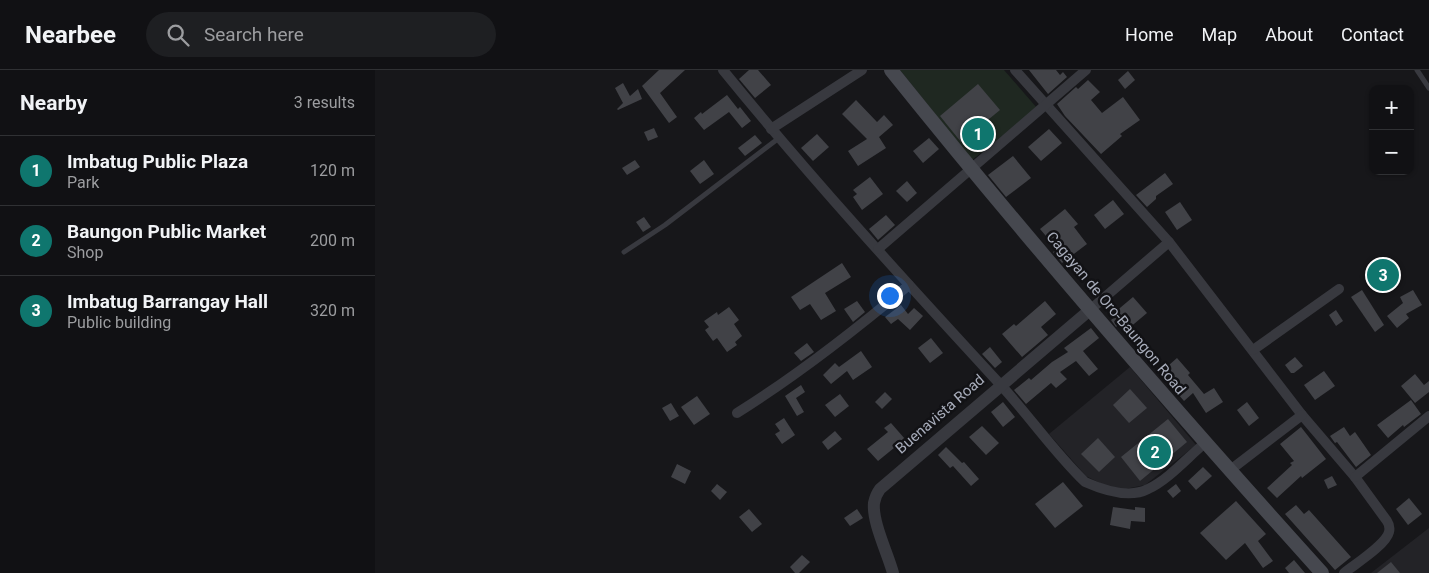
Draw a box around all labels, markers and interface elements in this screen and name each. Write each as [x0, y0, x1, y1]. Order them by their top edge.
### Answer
search box [146, 12, 496, 57]
text: Nearbee [25, 21, 116, 49]
icon: search [164, 21, 192, 49]
text: Search here [204, 23, 304, 46]
text: Home [1125, 24, 1174, 45]
text: Map [1202, 24, 1237, 45]
text: About [1265, 24, 1313, 45]
text: Contact [1341, 24, 1404, 45]
map controls [1369, 85, 1414, 175]
button: + [1369, 85, 1414, 130]
text: Nearby [20, 91, 87, 115]
text: 3 results [294, 93, 355, 112]
pin: 1 [962, 115, 994, 153]
button: − [1369, 130, 1414, 175]
text: Imbatug Public Plaza [67, 150, 248, 173]
text: 1 [31, 161, 41, 180]
text: 120 m [310, 161, 355, 180]
text: Park [67, 173, 99, 192]
text: Baungon Public Market [67, 220, 266, 243]
street label: Cagayan de Oro-Baungon Road [1043, 228, 1189, 398]
text: 2 [31, 231, 41, 250]
text: 200 m [310, 231, 355, 250]
text: Shop [67, 243, 103, 262]
pin: 3 [1367, 256, 1399, 294]
your location [877, 283, 903, 309]
text: Imbatug Barrangay Hall [67, 290, 268, 313]
text: 3 [31, 301, 41, 320]
text: 320 m [310, 301, 355, 320]
text: Public building [67, 313, 171, 332]
street label: Buenavista Road [892, 371, 988, 457]
pin: 2 [1139, 433, 1171, 471]

